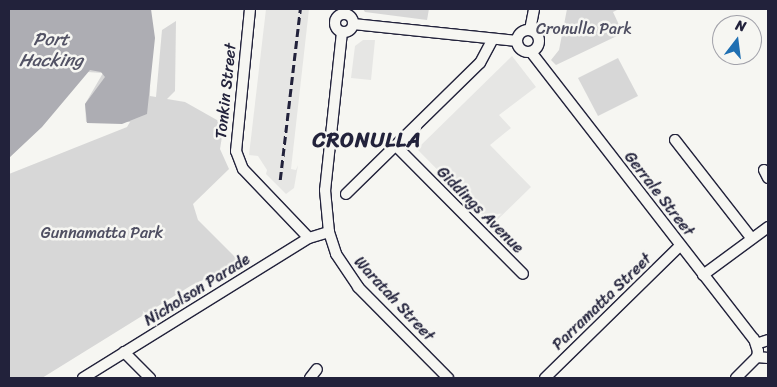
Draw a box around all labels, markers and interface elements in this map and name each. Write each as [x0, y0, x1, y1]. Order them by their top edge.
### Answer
text: N [733, 13, 749, 39]
north arrow [712, 15, 762, 65]
park label: Cronulla Park [536, 19, 632, 39]
water label: Port Hacking [19, 29, 83, 72]
street label: Tonkin Street [211, 42, 241, 140]
district label: CRONULLA [311, 127, 423, 153]
street label: Gerrale Street [620, 148, 698, 240]
street label: Giddings Avenue [433, 163, 527, 257]
park label: Gunnamatta Park [41, 223, 163, 243]
street label: Nicholson Parade [141, 250, 253, 330]
street label: Parramatta Street [548, 250, 656, 354]
street label: Waratah Street [350, 253, 438, 345]

